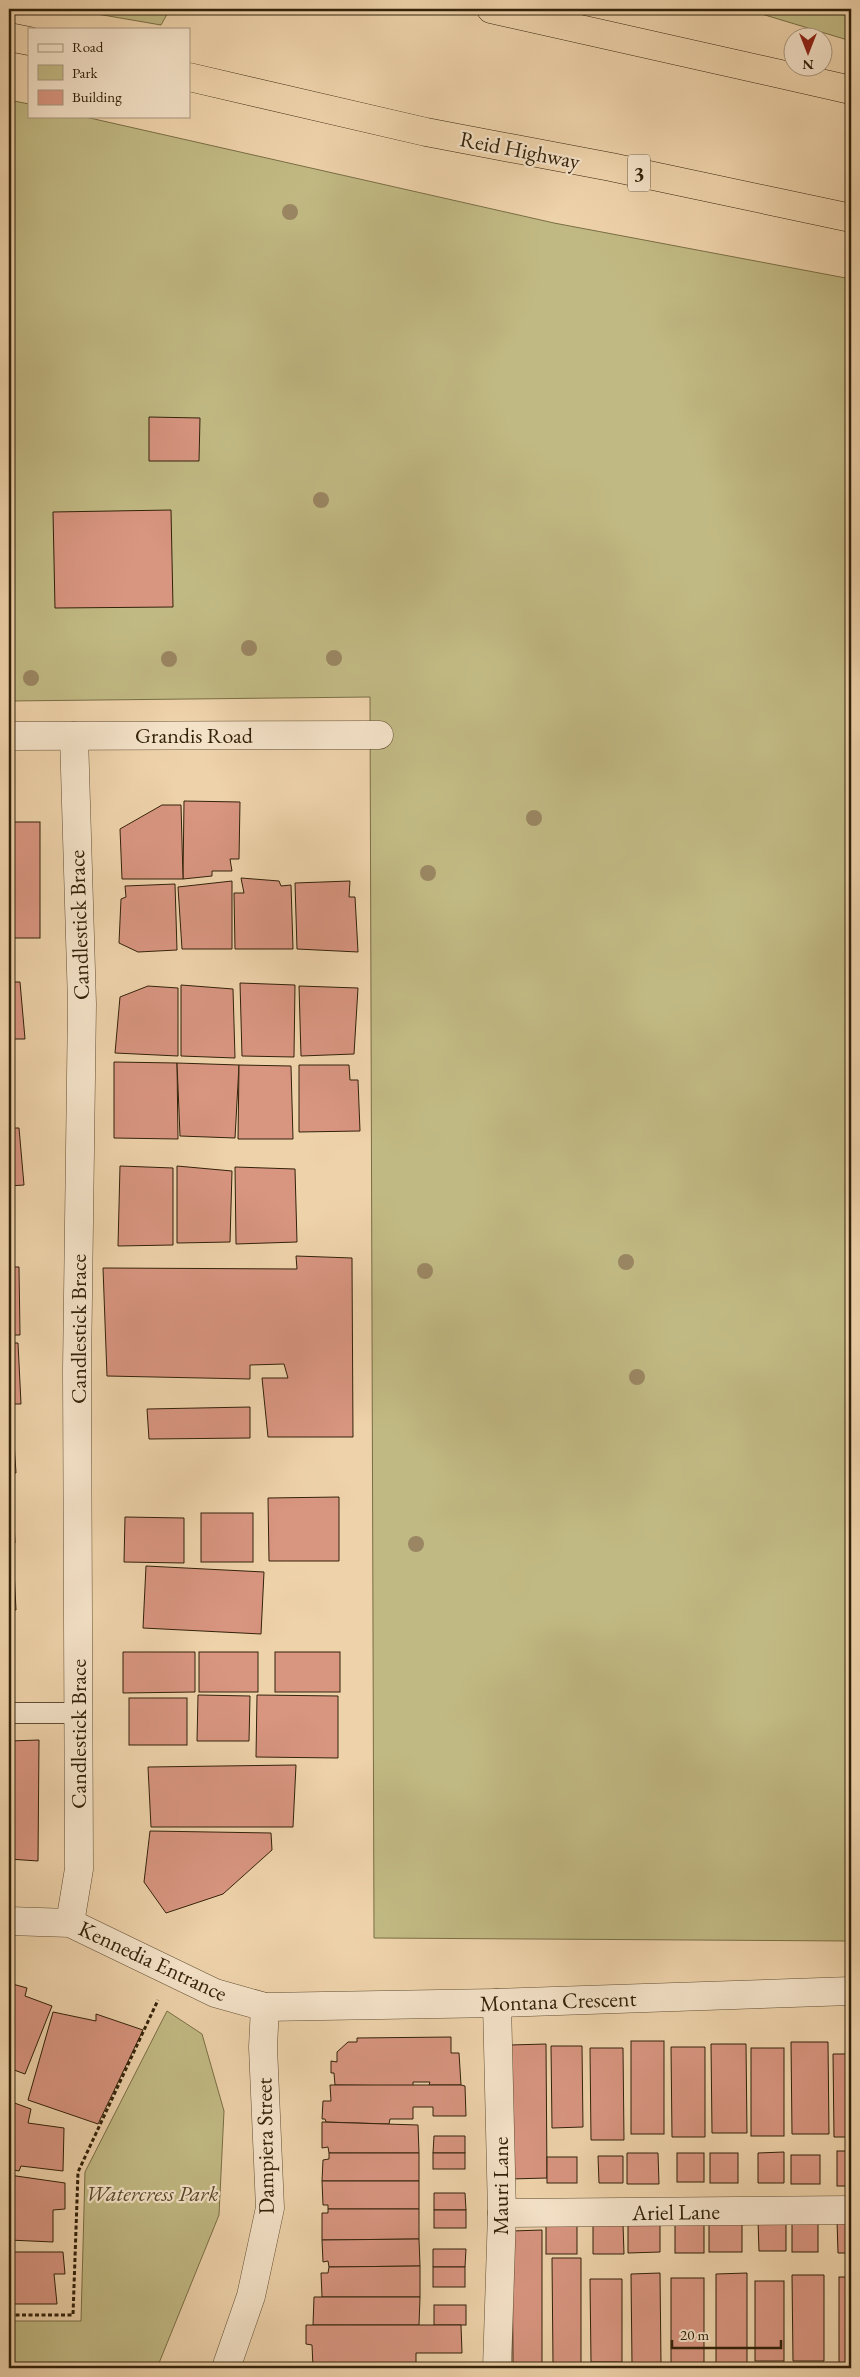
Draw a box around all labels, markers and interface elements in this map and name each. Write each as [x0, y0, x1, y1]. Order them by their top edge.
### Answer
legend [28, 28, 190, 118]
north arrow [782, 28, 832, 78]
text: Road [72, 37, 104, 56]
text: N [802, 56, 814, 74]
text: Park [72, 63, 99, 82]
text: Building [72, 87, 122, 106]
street label: Reid Highway [458, 124, 583, 176]
road number: 3 [628, 154, 650, 192]
street label: Grandis Road [135, 721, 254, 750]
street label: Candlestick Brace [62, 849, 96, 1001]
street label: Candlestick Brace [64, 1253, 93, 1404]
street label: Candlestick Brace [64, 1658, 93, 1809]
street label: Kennedia Entrance [74, 1914, 232, 2008]
street label: Montana Crescent [479, 1984, 637, 2018]
street label: Dampiera Street [249, 2077, 281, 2215]
street label: Mauri Lane [486, 2136, 515, 2235]
park label: Watercress Park [86, 2179, 218, 2208]
street label: Ariel Lane [631, 2197, 721, 2227]
scale bar [672, 2317, 781, 2349]
text: 20 m [680, 2325, 709, 2344]

